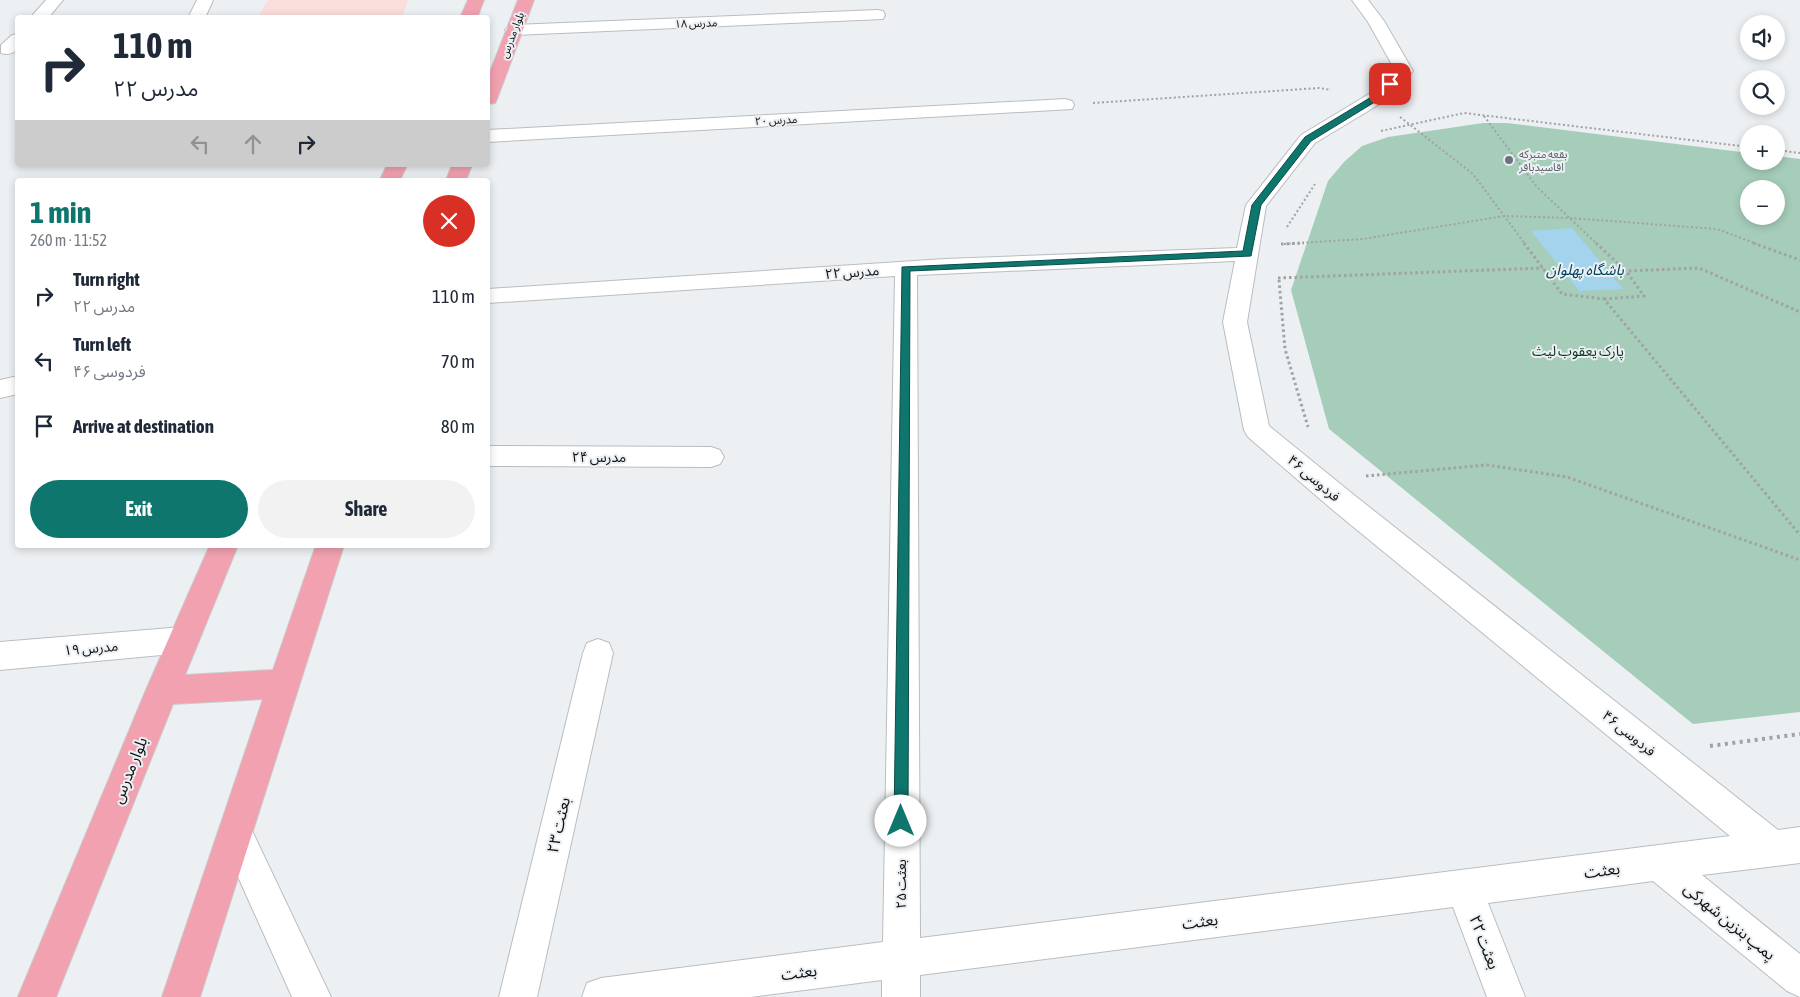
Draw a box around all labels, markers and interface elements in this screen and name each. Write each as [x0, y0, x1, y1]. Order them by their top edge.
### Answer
street label: بلوار مدرس [498, 10, 527, 60]
map controls [1740, 15, 1785, 225]
button: sound [1740, 15, 1785, 60]
street label: مدرس ۱۸ [674, 16, 718, 31]
text: 110 m [113, 25, 192, 65]
icon: right [30, 35, 95, 100]
pin [1369, 63, 1411, 105]
icon: arrive [1376, 70, 1404, 98]
button: search [1740, 70, 1785, 115]
text: مدرس ۲۲ [113, 75, 198, 101]
street label: مدرس ۲۰ [754, 113, 798, 128]
button: + [1740, 125, 1785, 170]
icon: left [186, 130, 214, 158]
icon: ahead [239, 130, 267, 158]
icon: right [292, 130, 320, 158]
place label: بقعه متبرکه اقاسیدباقر [1518, 148, 1567, 174]
marker: بقعه متبرکه اقاسیدباقر [1503, 154, 1515, 166]
button: − [1740, 180, 1785, 225]
text: 1 min [30, 195, 91, 229]
button: close [423, 195, 475, 247]
text: 260 m · 11:52 [30, 231, 107, 249]
water label: باشگاه پهلوان [1546, 261, 1625, 280]
street label: مدرس ۲۲ [824, 262, 880, 283]
text: Turn right [73, 268, 140, 290]
icon: right [30, 282, 58, 310]
text: 110 m [432, 285, 475, 307]
text: مدرس ۲۲ [73, 297, 135, 315]
text: Turn left [73, 333, 131, 355]
park label: پارک یعقوب لیث [1532, 343, 1624, 361]
icon: left [30, 347, 58, 375]
text: 70 m [441, 350, 475, 372]
text: فردوسی ۴۶ [73, 362, 146, 380]
icon: arrive [30, 412, 58, 440]
text: Arrive at destination [73, 415, 214, 437]
text: 80 m [441, 415, 475, 437]
street label: مدرس ۲۴ [572, 449, 626, 466]
street label: فردوسی ۴۶ [1284, 451, 1343, 505]
button: Exit [30, 480, 248, 538]
button: Share [258, 480, 475, 538]
street label: مدرس ۱۹ [63, 638, 119, 659]
street label: فردوسی ۴۶ [1599, 707, 1659, 760]
street label: بلوار مدرس [108, 734, 151, 806]
position arrow [874, 794, 926, 846]
street label: بعثت ۲۳ [543, 795, 573, 855]
street label: بعثت ۲۵ [893, 859, 909, 909]
street label: بعثت [1583, 859, 1621, 881]
street label: پمپ بنزین شهرکی [1679, 879, 1779, 965]
street label: بعثت [1181, 910, 1219, 932]
street label: بعثت ۲۲ [1466, 912, 1504, 972]
street label: بعثت [780, 961, 818, 983]

